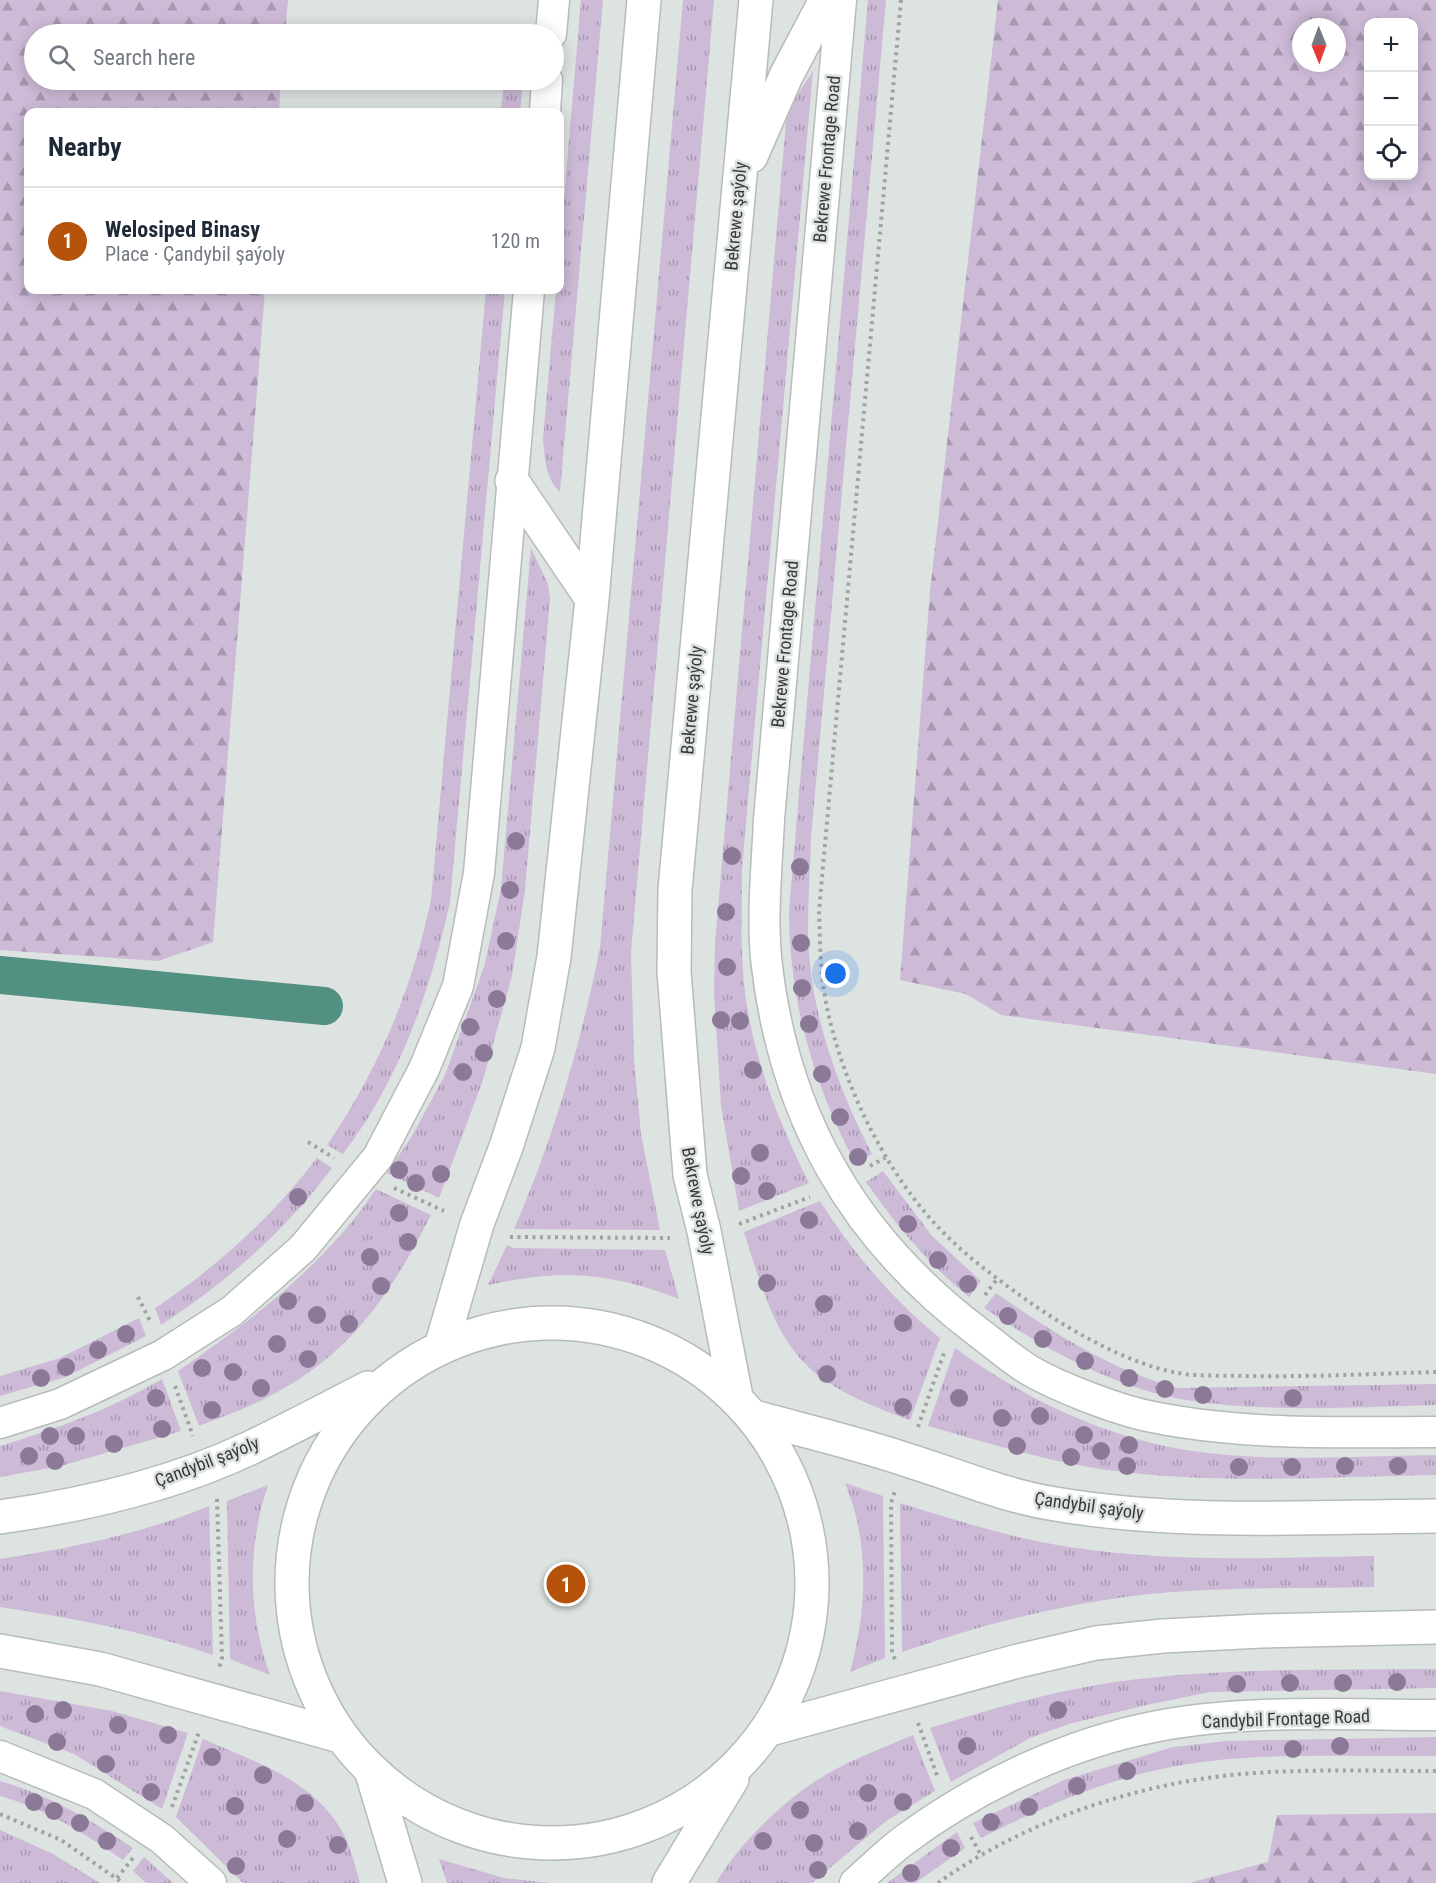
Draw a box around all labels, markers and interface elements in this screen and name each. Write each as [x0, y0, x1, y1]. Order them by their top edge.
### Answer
north arrow [1292, 18, 1346, 72]
map controls [1364, 18, 1418, 180]
button: + [1364, 18, 1418, 72]
search box [24, 24, 564, 90]
icon: search [45, 41, 78, 74]
text: Search here [93, 45, 195, 70]
button: − [1364, 72, 1418, 126]
street label: Bekrewe Frontage Road [809, 75, 844, 243]
button: locate [1364, 126, 1418, 180]
text: Nearby [48, 132, 122, 162]
street label: Bekrewe şaýoly [720, 160, 751, 271]
text: Welosiped Binasy [105, 217, 260, 242]
text: 1 [62, 229, 73, 253]
text: 120 m [491, 229, 540, 253]
text: Place · Çandybil şaýoly [105, 242, 285, 266]
street label: Bekrewe Frontage Road [767, 560, 802, 728]
street label: Bekrewe şaýoly [676, 644, 707, 755]
your location [821, 959, 850, 988]
street label: Bekrewe şaýoly [678, 1145, 719, 1257]
street label: Çandybil şaýoly [152, 1432, 262, 1491]
street label: Çandybil şaýoly [1033, 1487, 1145, 1524]
pin: 1 [546, 1562, 586, 1606]
street label: Candybil Frontage Road [1202, 1705, 1370, 1732]

